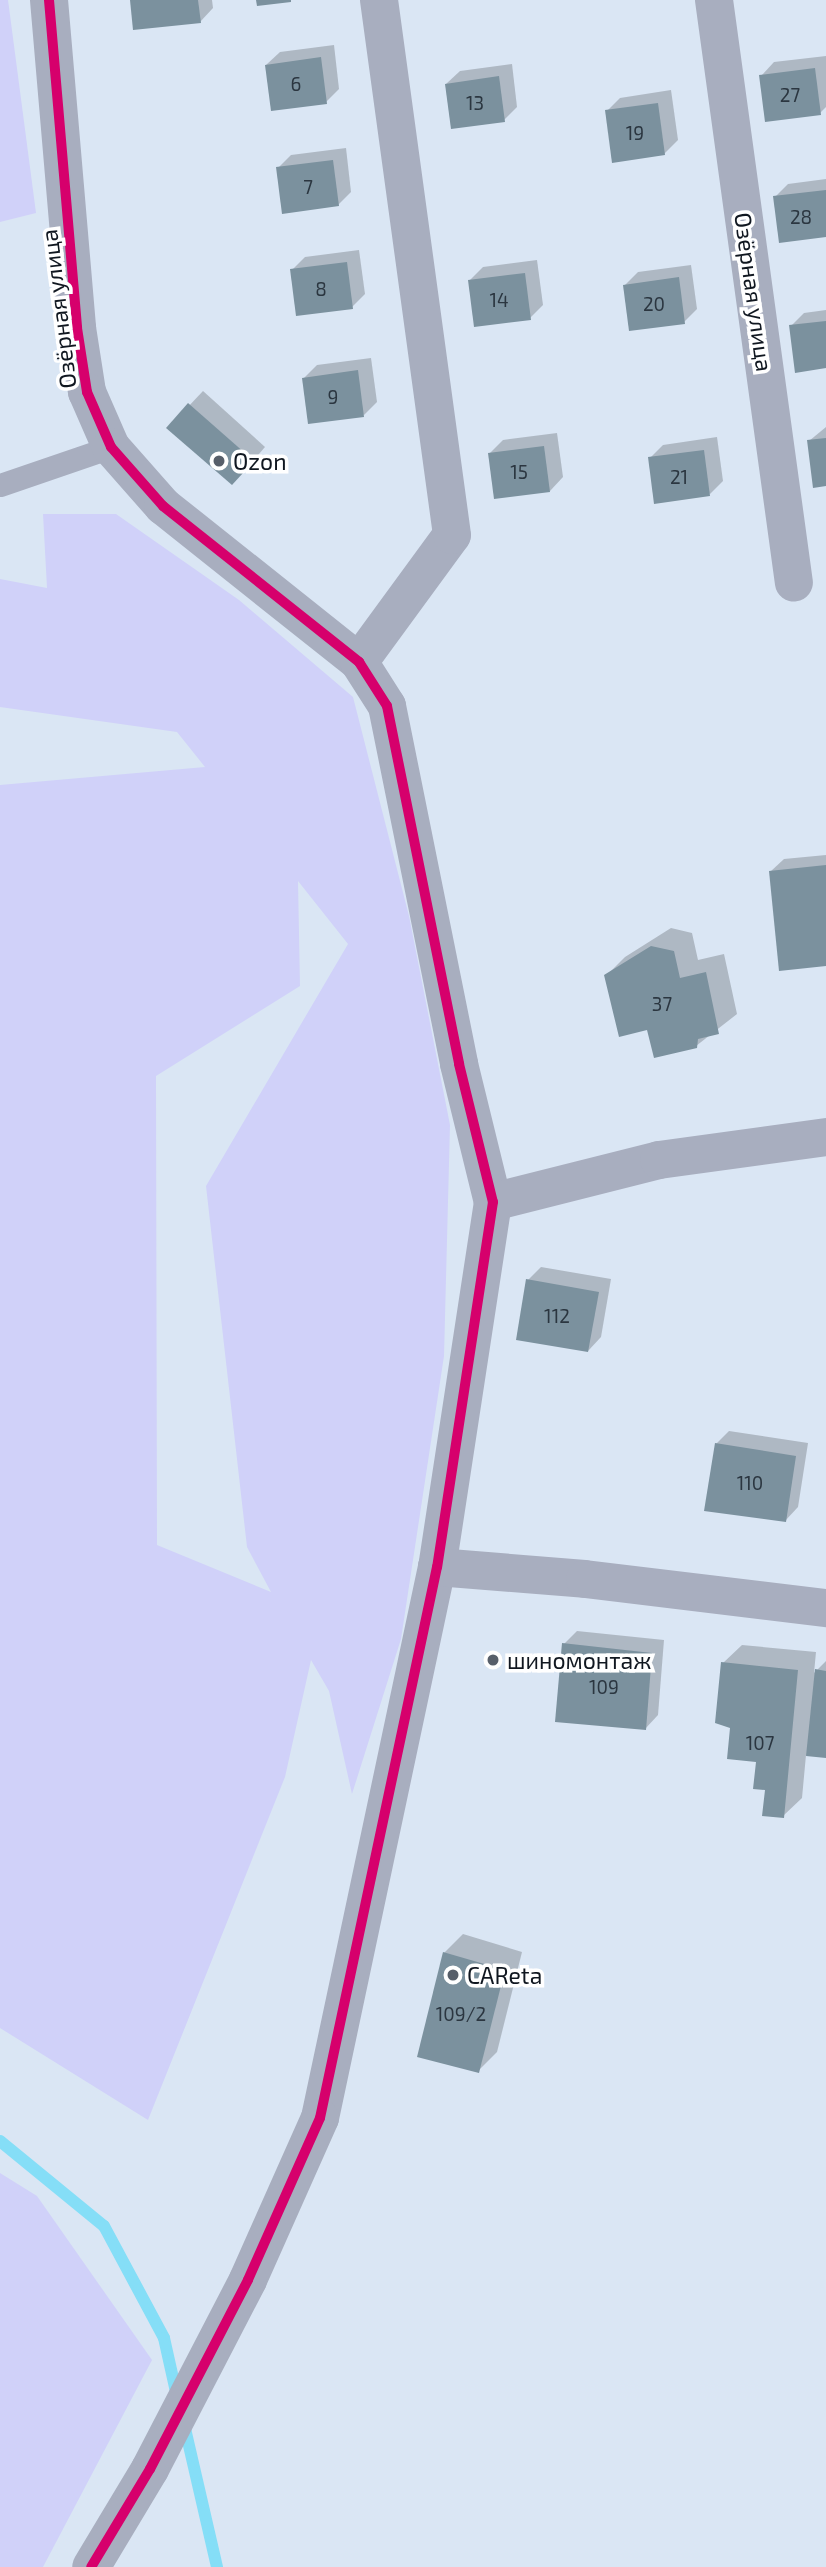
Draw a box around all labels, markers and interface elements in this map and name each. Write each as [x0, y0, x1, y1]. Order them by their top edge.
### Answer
house number: 6 [291, 73, 301, 95]
house number: 27 [780, 84, 800, 106]
house number: 13 [466, 92, 484, 114]
house number: 19 [626, 122, 644, 144]
house number: 7 [303, 176, 313, 198]
house number: 28 [790, 206, 812, 228]
street label: Озёрная улица [729, 211, 779, 373]
street label: Озёрная улица [35, 228, 81, 390]
house number: 8 [315, 278, 327, 300]
house number: 14 [489, 289, 509, 311]
house number: 20 [643, 293, 665, 315]
house number: 9 [328, 386, 338, 408]
place label: Ozon [233, 447, 286, 475]
marker: Ozon [211, 453, 227, 469]
house number: 15 [510, 461, 528, 483]
house number: 21 [670, 466, 688, 488]
house number: 37 [652, 993, 672, 1015]
house number: 112 [544, 1305, 570, 1327]
house number: 110 [737, 1472, 763, 1494]
place label: шиномонтаж [507, 1646, 651, 1674]
marker: шиномонтаж [485, 1652, 501, 1668]
house number: 109 [589, 1676, 619, 1698]
house number: 107 [746, 1732, 774, 1754]
place label: CAReta [467, 1961, 542, 1989]
marker: CAReta [445, 1967, 461, 1983]
house number: 109/2 [436, 2003, 486, 2025]

